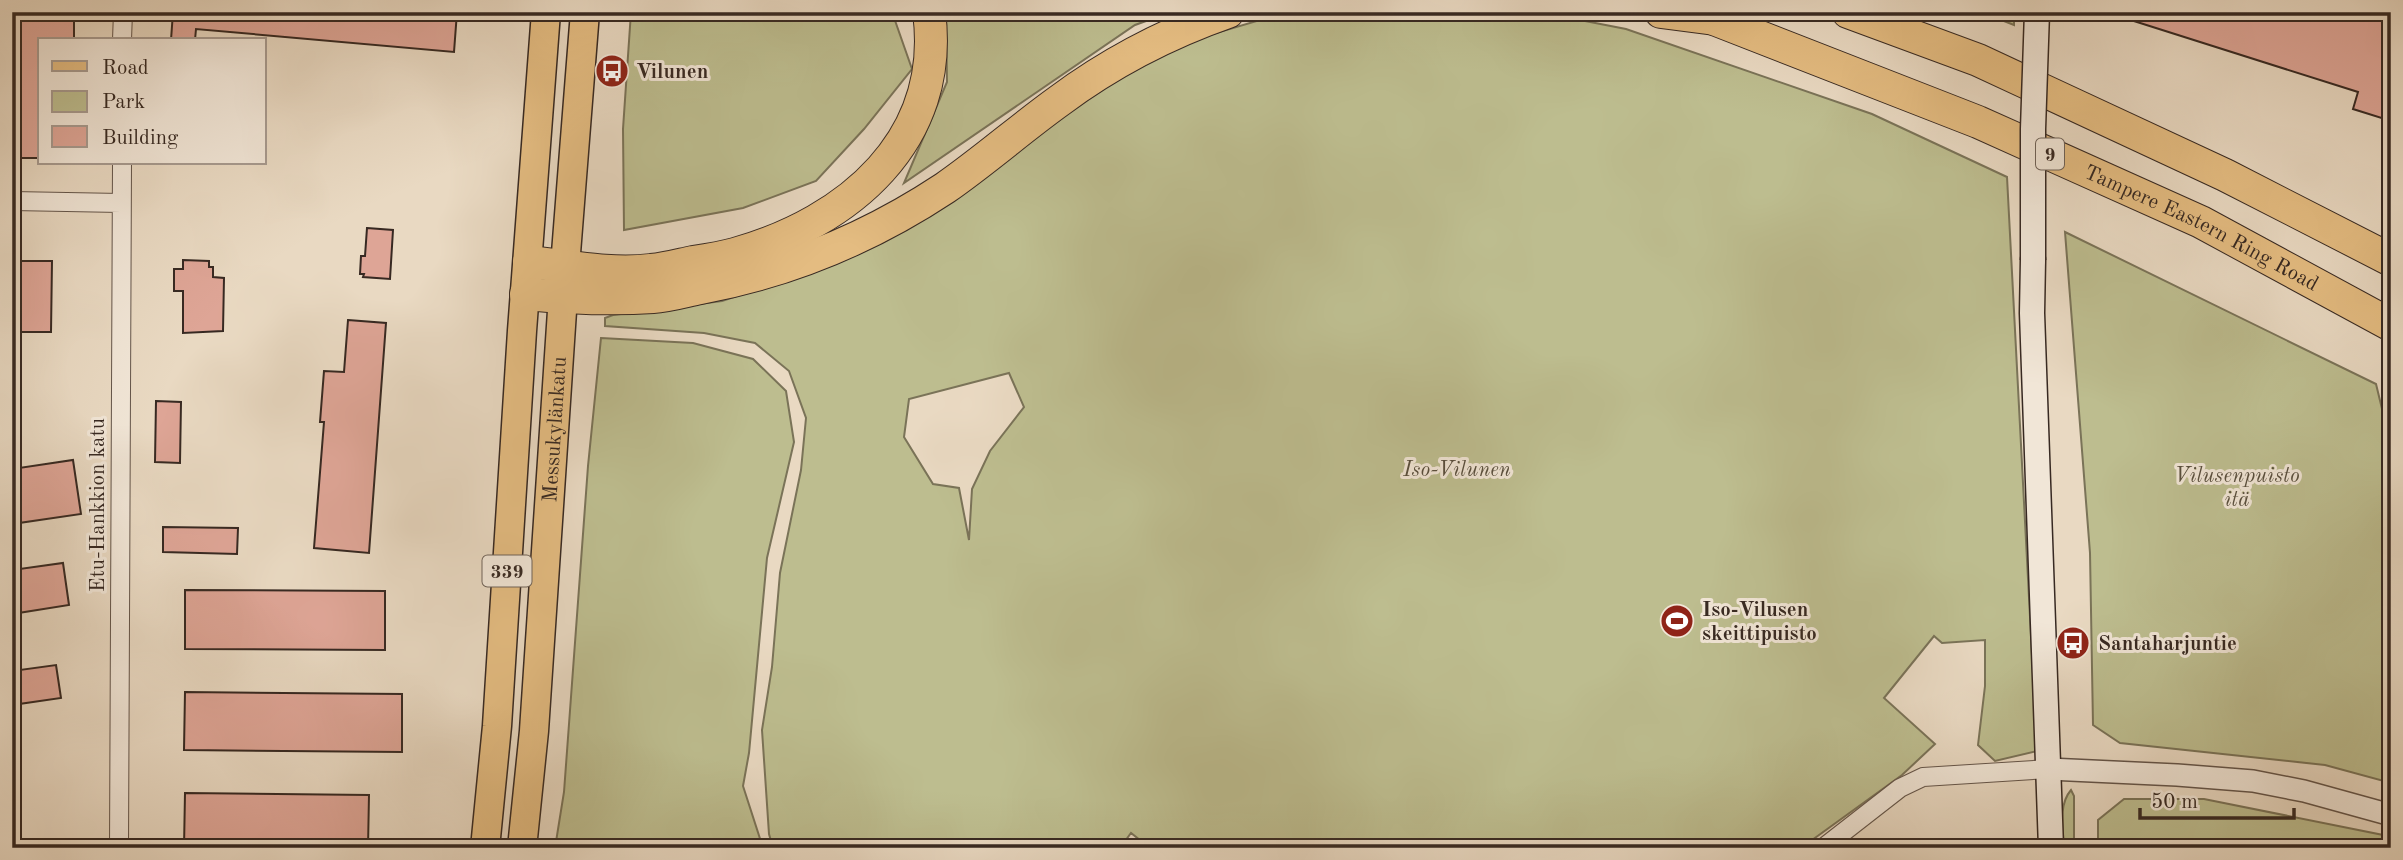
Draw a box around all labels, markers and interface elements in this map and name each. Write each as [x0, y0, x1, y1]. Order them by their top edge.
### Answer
legend [38, 38, 266, 164]
bus stop icon: Vilunen [593, 52, 631, 90]
text: Road [102, 58, 149, 79]
place label: Vilunen [636, 62, 708, 83]
text: Park [102, 92, 145, 113]
text: Building [102, 128, 179, 149]
road number: 9 [2036, 138, 2064, 170]
street label: Tampere Eastern Ring Road [2081, 162, 2322, 296]
street label: Messukylänkatu [540, 356, 571, 503]
street label: Etu-Hankkion katu [88, 418, 109, 592]
park label: Iso-Vilunen [1402, 460, 1511, 481]
park label: Vilusenpuisto itä [2174, 466, 2300, 511]
road number: 339 [482, 556, 532, 586]
place label: Iso-Vilusen skeittipuisto [1702, 600, 1817, 645]
sports icon: Iso-Vilusen skeittipuisto [1658, 602, 1696, 640]
bus stop icon: Santaharjuntie [2054, 624, 2092, 662]
place label: Santaharjuntie [2098, 634, 2237, 655]
scale bar [2140, 776, 2294, 820]
text: 50 m [2151, 792, 2198, 813]

